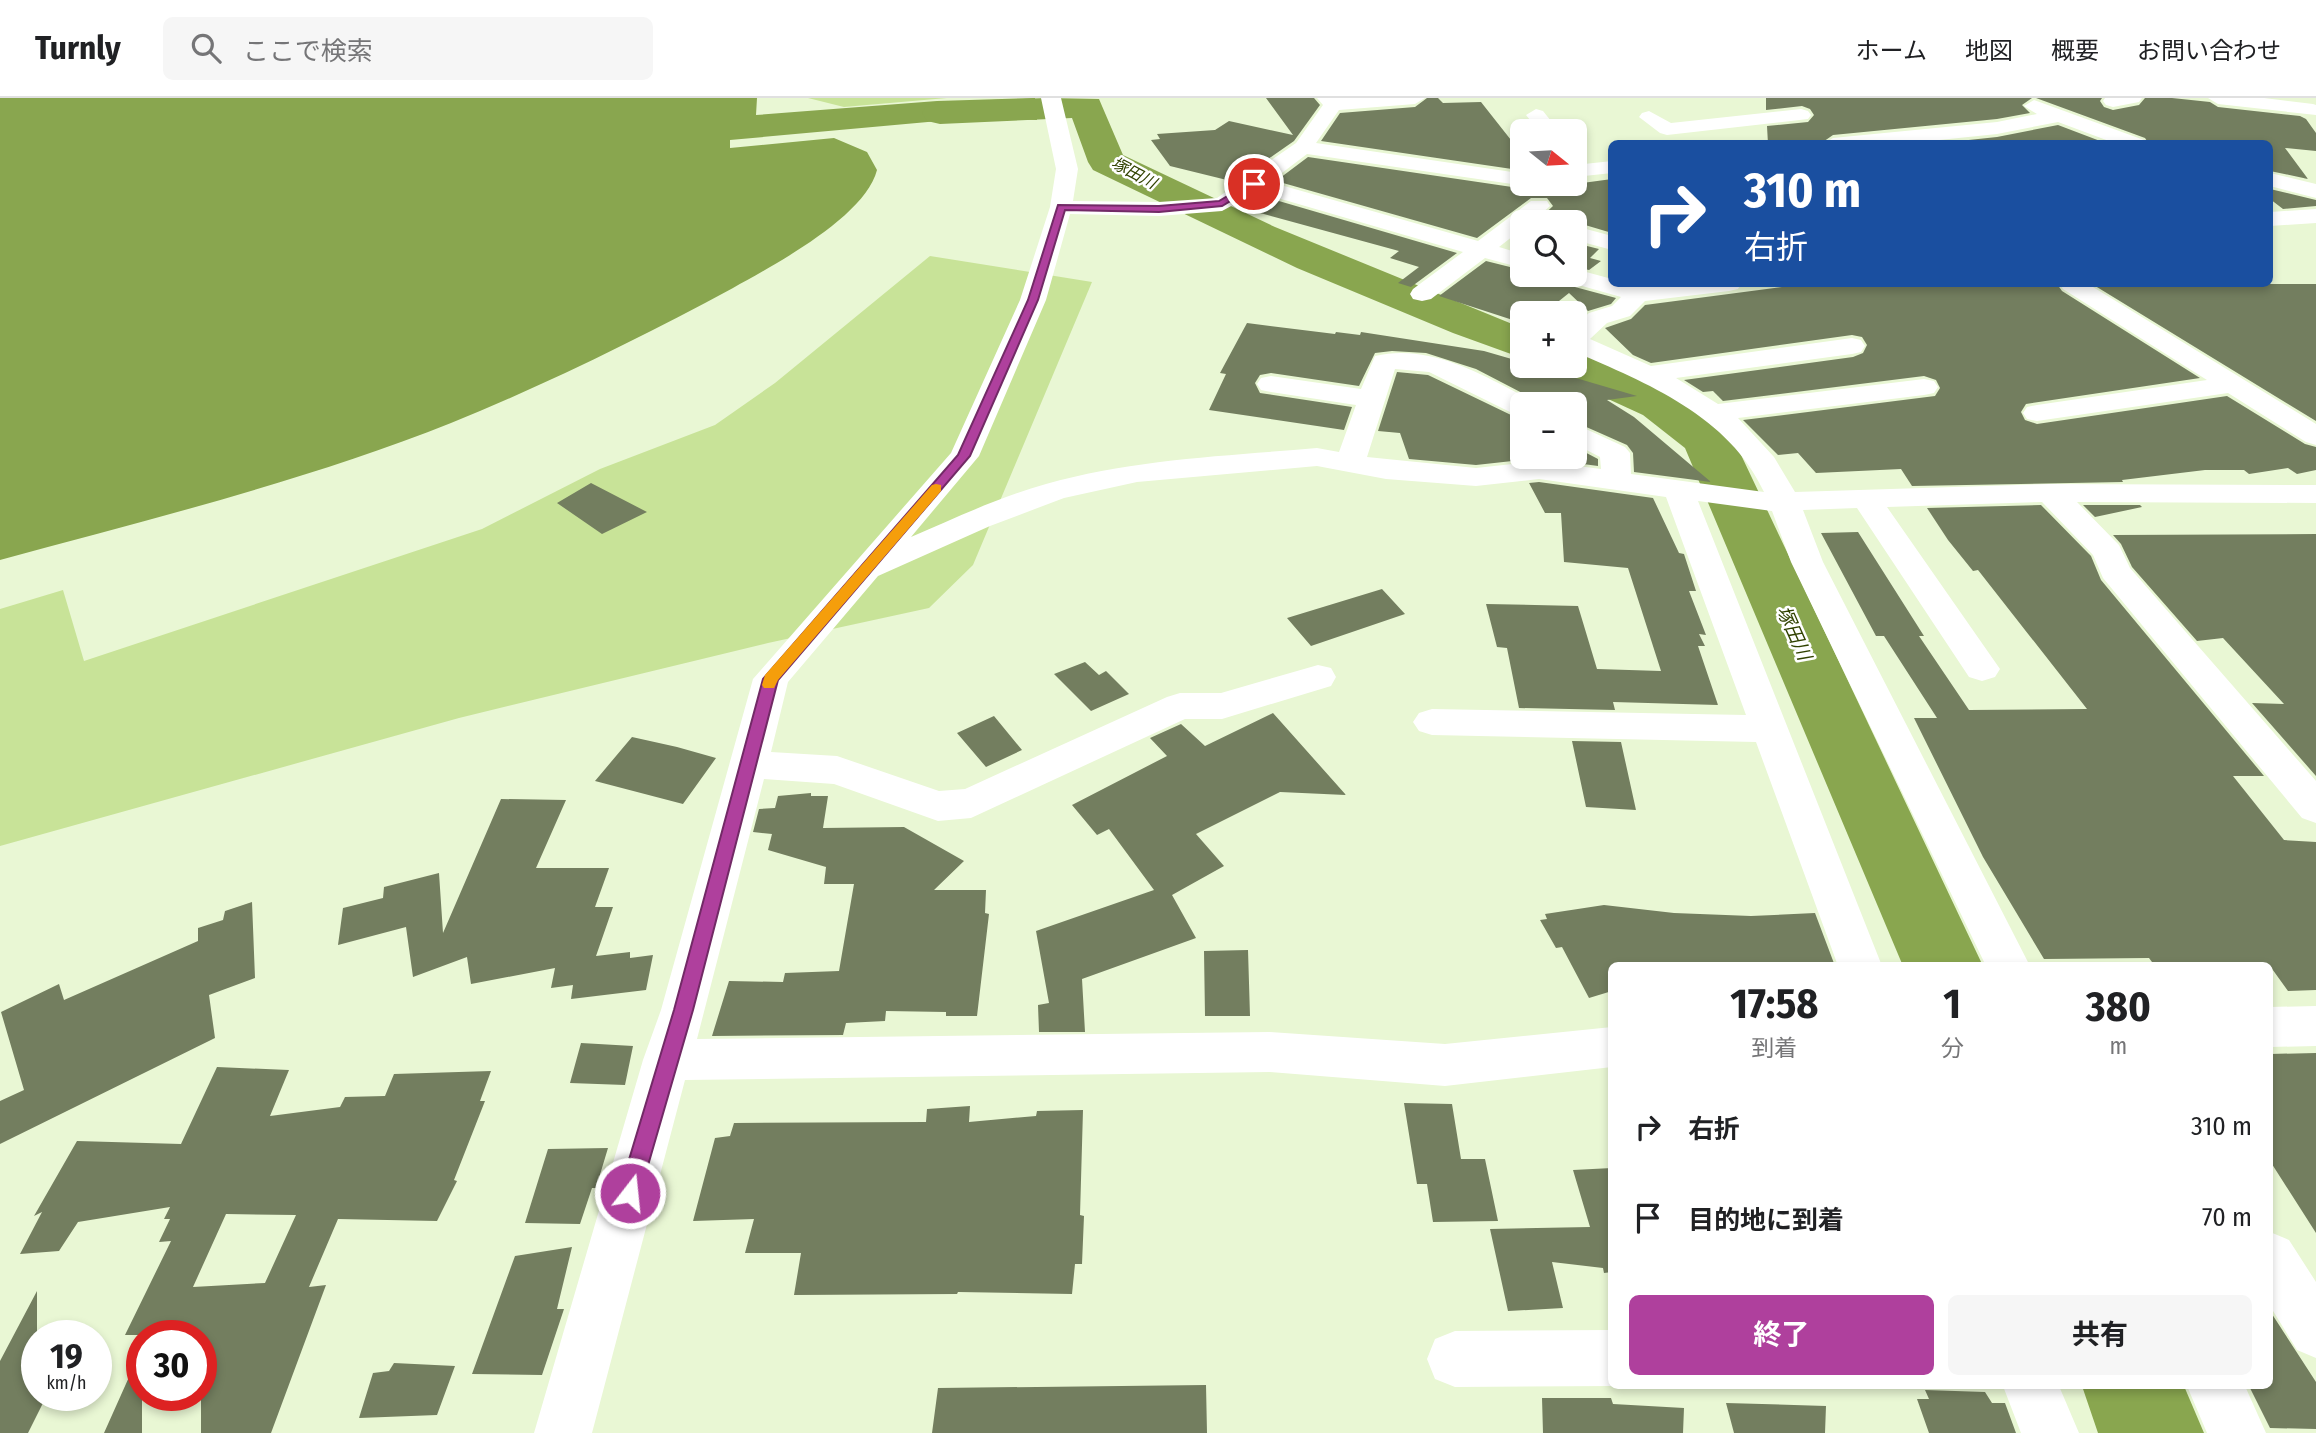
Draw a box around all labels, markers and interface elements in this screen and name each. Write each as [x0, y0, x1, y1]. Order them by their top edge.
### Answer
search box [163, 17, 653, 80]
text: Turnly [35, 28, 121, 68]
icon: search [187, 29, 225, 67]
text: ここで検索 [243, 36, 373, 67]
text: ホーム [1856, 37, 1927, 65]
text: 地図 [1965, 37, 2013, 65]
text: 概要 [2051, 37, 2099, 65]
text: お問い合わせ [2137, 37, 2281, 65]
north arrow [1510, 119, 1587, 196]
map controls [1510, 119, 1587, 469]
water label: 塚田川 [1108, 153, 1161, 194]
pin [1224, 154, 1284, 214]
text: 310 m [1744, 161, 1861, 220]
icon: arrive [1235, 165, 1273, 203]
icon: right [1629, 168, 1720, 259]
button: search [1510, 210, 1587, 287]
text: 右折 [1744, 228, 1808, 266]
button: + [1510, 301, 1587, 378]
button: − [1510, 392, 1587, 469]
water label: 塚田川 [1772, 602, 1817, 666]
text: 17:58 [1730, 979, 1819, 1029]
text: 1 [1943, 979, 1961, 1029]
text: 380 [2086, 982, 2151, 1032]
text: m [2109, 1032, 2127, 1060]
text: 到着 [1751, 1034, 1797, 1062]
text: 分 [1941, 1034, 1964, 1062]
icon: right [1629, 1108, 1667, 1146]
text: 310 m [2191, 1111, 2252, 1142]
text: 右折 [1688, 1114, 1740, 1145]
position arrow [593, 1156, 667, 1230]
icon: arrive [1629, 1199, 1667, 1237]
text: 70 m [2202, 1202, 2252, 1233]
text: 目的地に到着 [1688, 1205, 1844, 1236]
button: 終了 [1629, 1295, 1934, 1375]
button: 共有 [1948, 1295, 2252, 1375]
speed limit sign: 30 [126, 1320, 217, 1411]
text: 19 [50, 1335, 83, 1377]
text: km/h [46, 1372, 87, 1394]

